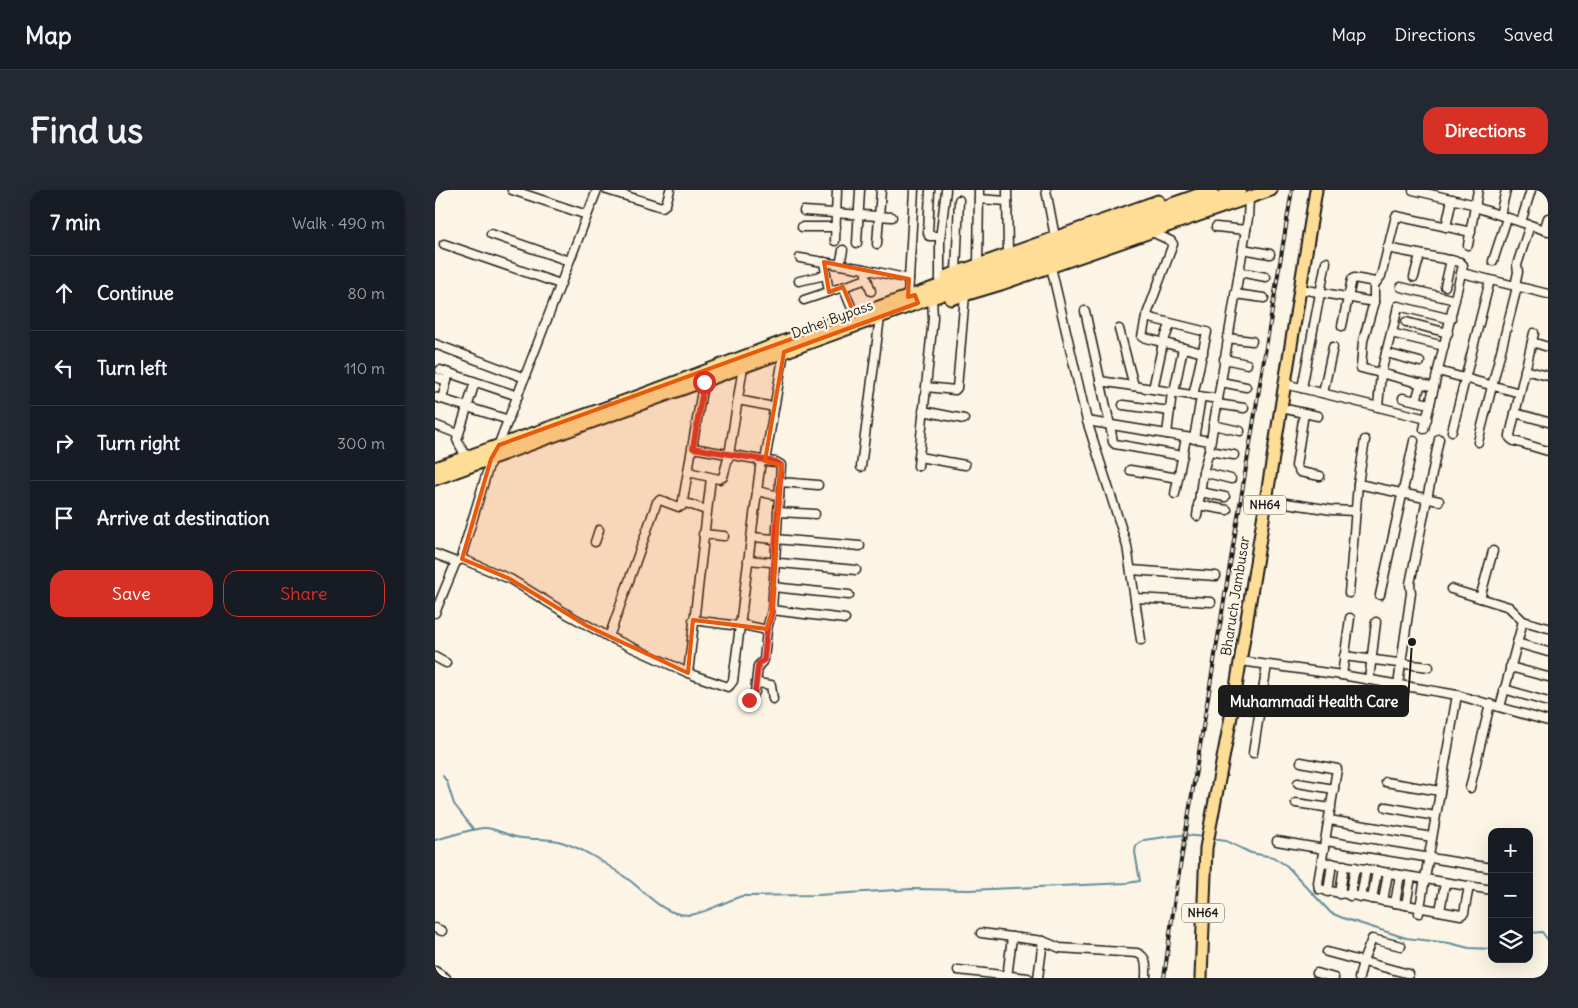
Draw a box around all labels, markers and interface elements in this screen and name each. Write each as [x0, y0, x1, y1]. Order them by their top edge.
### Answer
text: Map [25, 20, 72, 50]
text: Map [1331, 23, 1366, 46]
text: Directions [1394, 23, 1476, 46]
text: Saved [1504, 23, 1553, 46]
button: Directions [1423, 107, 1548, 154]
text: Find us [30, 108, 143, 152]
text: 7 min [50, 209, 101, 236]
text: Walk · 490 m [292, 213, 385, 233]
icon: ahead [50, 279, 78, 307]
text: Continue [97, 281, 174, 305]
text: 80 m [347, 283, 385, 303]
street label: Dahej Bypass [789, 296, 875, 342]
icon: left [50, 354, 78, 382]
text: Turn left [97, 356, 167, 380]
text: 110 m [344, 358, 385, 378]
route start [693, 371, 716, 394]
icon: right [50, 429, 78, 457]
text: Turn right [97, 431, 180, 455]
text: 300 m [337, 433, 385, 453]
road number: NH64 [1244, 496, 1286, 514]
icon: arrive [50, 504, 78, 532]
text: Arrive at destination [97, 506, 270, 530]
street label: Bharuch Jambusar [1217, 535, 1253, 657]
button: Save [50, 570, 213, 617]
button: Share [223, 570, 385, 617]
callout: Muhammadi Health Care [1219, 686, 1408, 716]
route end [738, 689, 761, 712]
text: Muhammadi Health Care [1230, 692, 1398, 711]
map controls [1488, 828, 1533, 963]
button: + [1488, 828, 1533, 873]
button: − [1488, 873, 1533, 918]
road number: NH64 [1182, 904, 1224, 922]
button: layers [1488, 918, 1533, 963]

